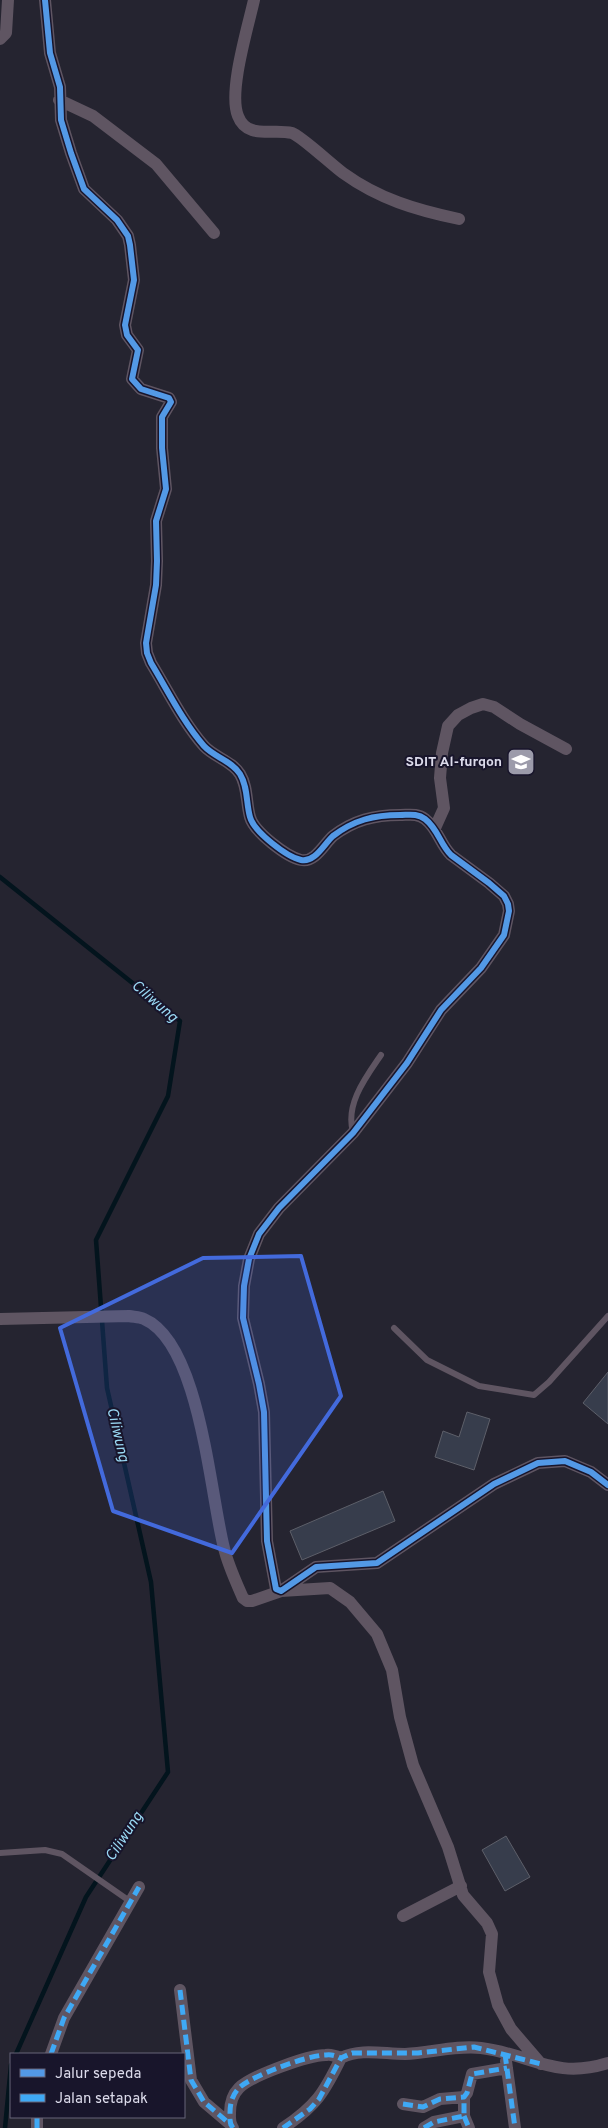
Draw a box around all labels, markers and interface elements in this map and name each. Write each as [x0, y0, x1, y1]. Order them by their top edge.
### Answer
school or university icon: SDIT Al-furqon [506, 747, 536, 777]
place label: SDIT Al-furqon [406, 754, 502, 771]
water label: Ciliwung [127, 977, 182, 1028]
water label: Ciliwung [102, 1406, 133, 1465]
water label: Ciliwung [102, 1808, 149, 1865]
legend [10, 2053, 185, 2118]
text: Jalur sepeda [55, 2065, 141, 2084]
text: Jalan setapak [55, 2090, 148, 2109]

